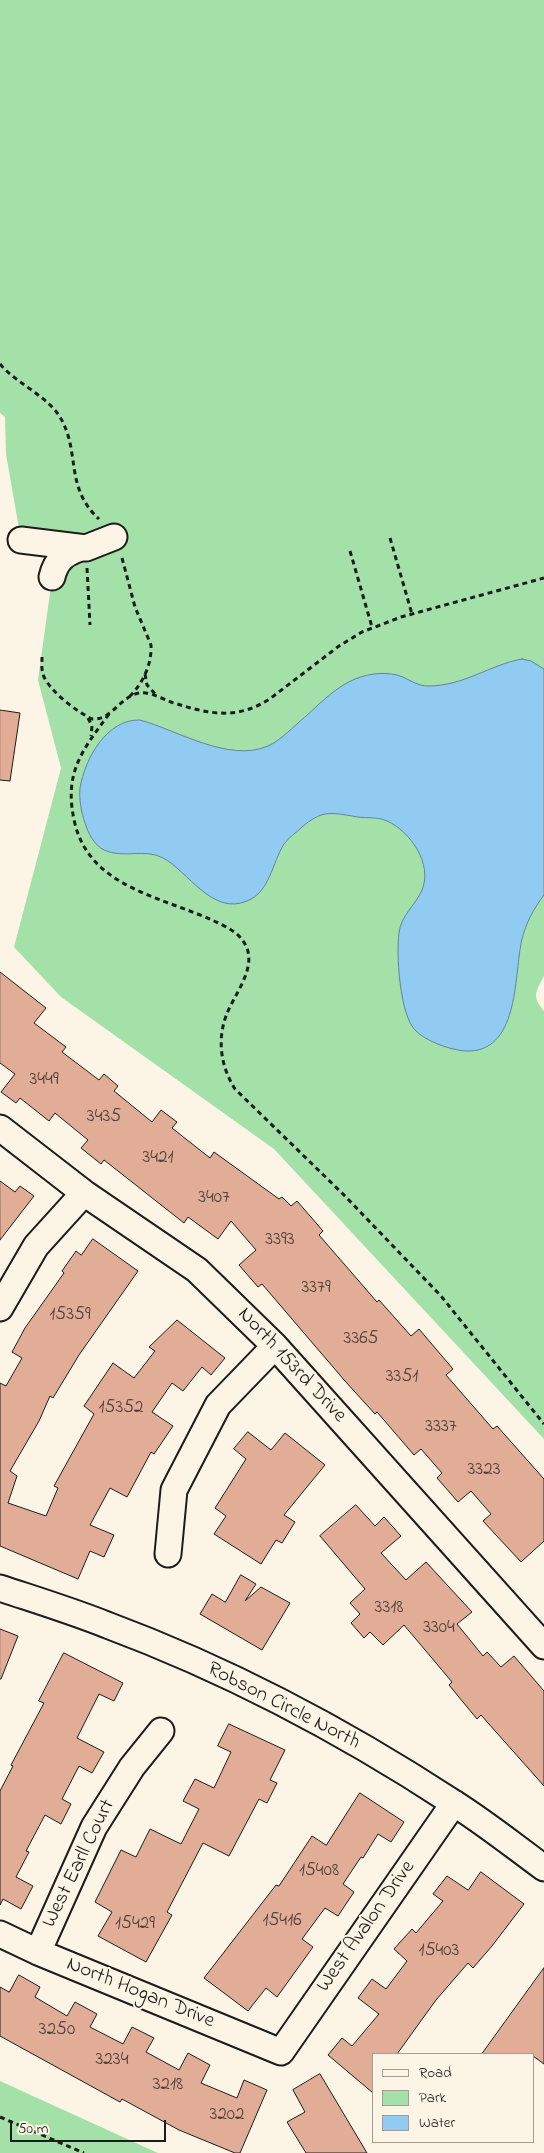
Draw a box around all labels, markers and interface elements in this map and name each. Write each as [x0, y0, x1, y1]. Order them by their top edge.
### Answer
house number: 3449 [29, 1070, 59, 1092]
house number: 3435 [87, 1107, 121, 1129]
house number: 3421 [142, 1148, 174, 1170]
house number: 3407 [198, 1188, 230, 1210]
house number: 3393 [265, 1230, 295, 1252]
house number: 3379 [301, 1278, 331, 1300]
street label: North 153rd Drive [231, 1303, 351, 1429]
house number: 15359 [49, 1305, 91, 1327]
house number: 3365 [344, 1329, 378, 1351]
house number: 3351 [386, 1367, 418, 1389]
house number: 15352 [98, 1398, 144, 1420]
house number: 3337 [425, 1417, 457, 1439]
house number: 3323 [468, 1460, 500, 1482]
house number: 3318 [375, 1598, 403, 1620]
house number: 3304 [423, 1618, 455, 1640]
street label: Robson Circle North [202, 1658, 364, 1756]
street label: West Earll Court [38, 1796, 122, 1932]
street label: West Avalon Drive [312, 1856, 422, 1998]
house number: 15408 [299, 1861, 339, 1883]
house number: 15416 [262, 1911, 302, 1933]
house number: 15429 [115, 1914, 155, 1936]
house number: 15403 [419, 1941, 459, 1963]
street label: North Hogan Drive [62, 1953, 218, 2035]
house number: 3250 [39, 2020, 75, 2042]
house number: 3234 [96, 2050, 128, 2072]
legend [372, 2053, 534, 2143]
text: Road [419, 2062, 452, 2084]
house number: 3218 [153, 2075, 183, 2097]
text: Park [419, 2087, 446, 2109]
house number: 3202 [210, 2105, 244, 2127]
scale bar [12, 2110, 169, 2142]
text: Water [419, 2112, 455, 2134]
text: 50 m [18, 2118, 48, 2140]

